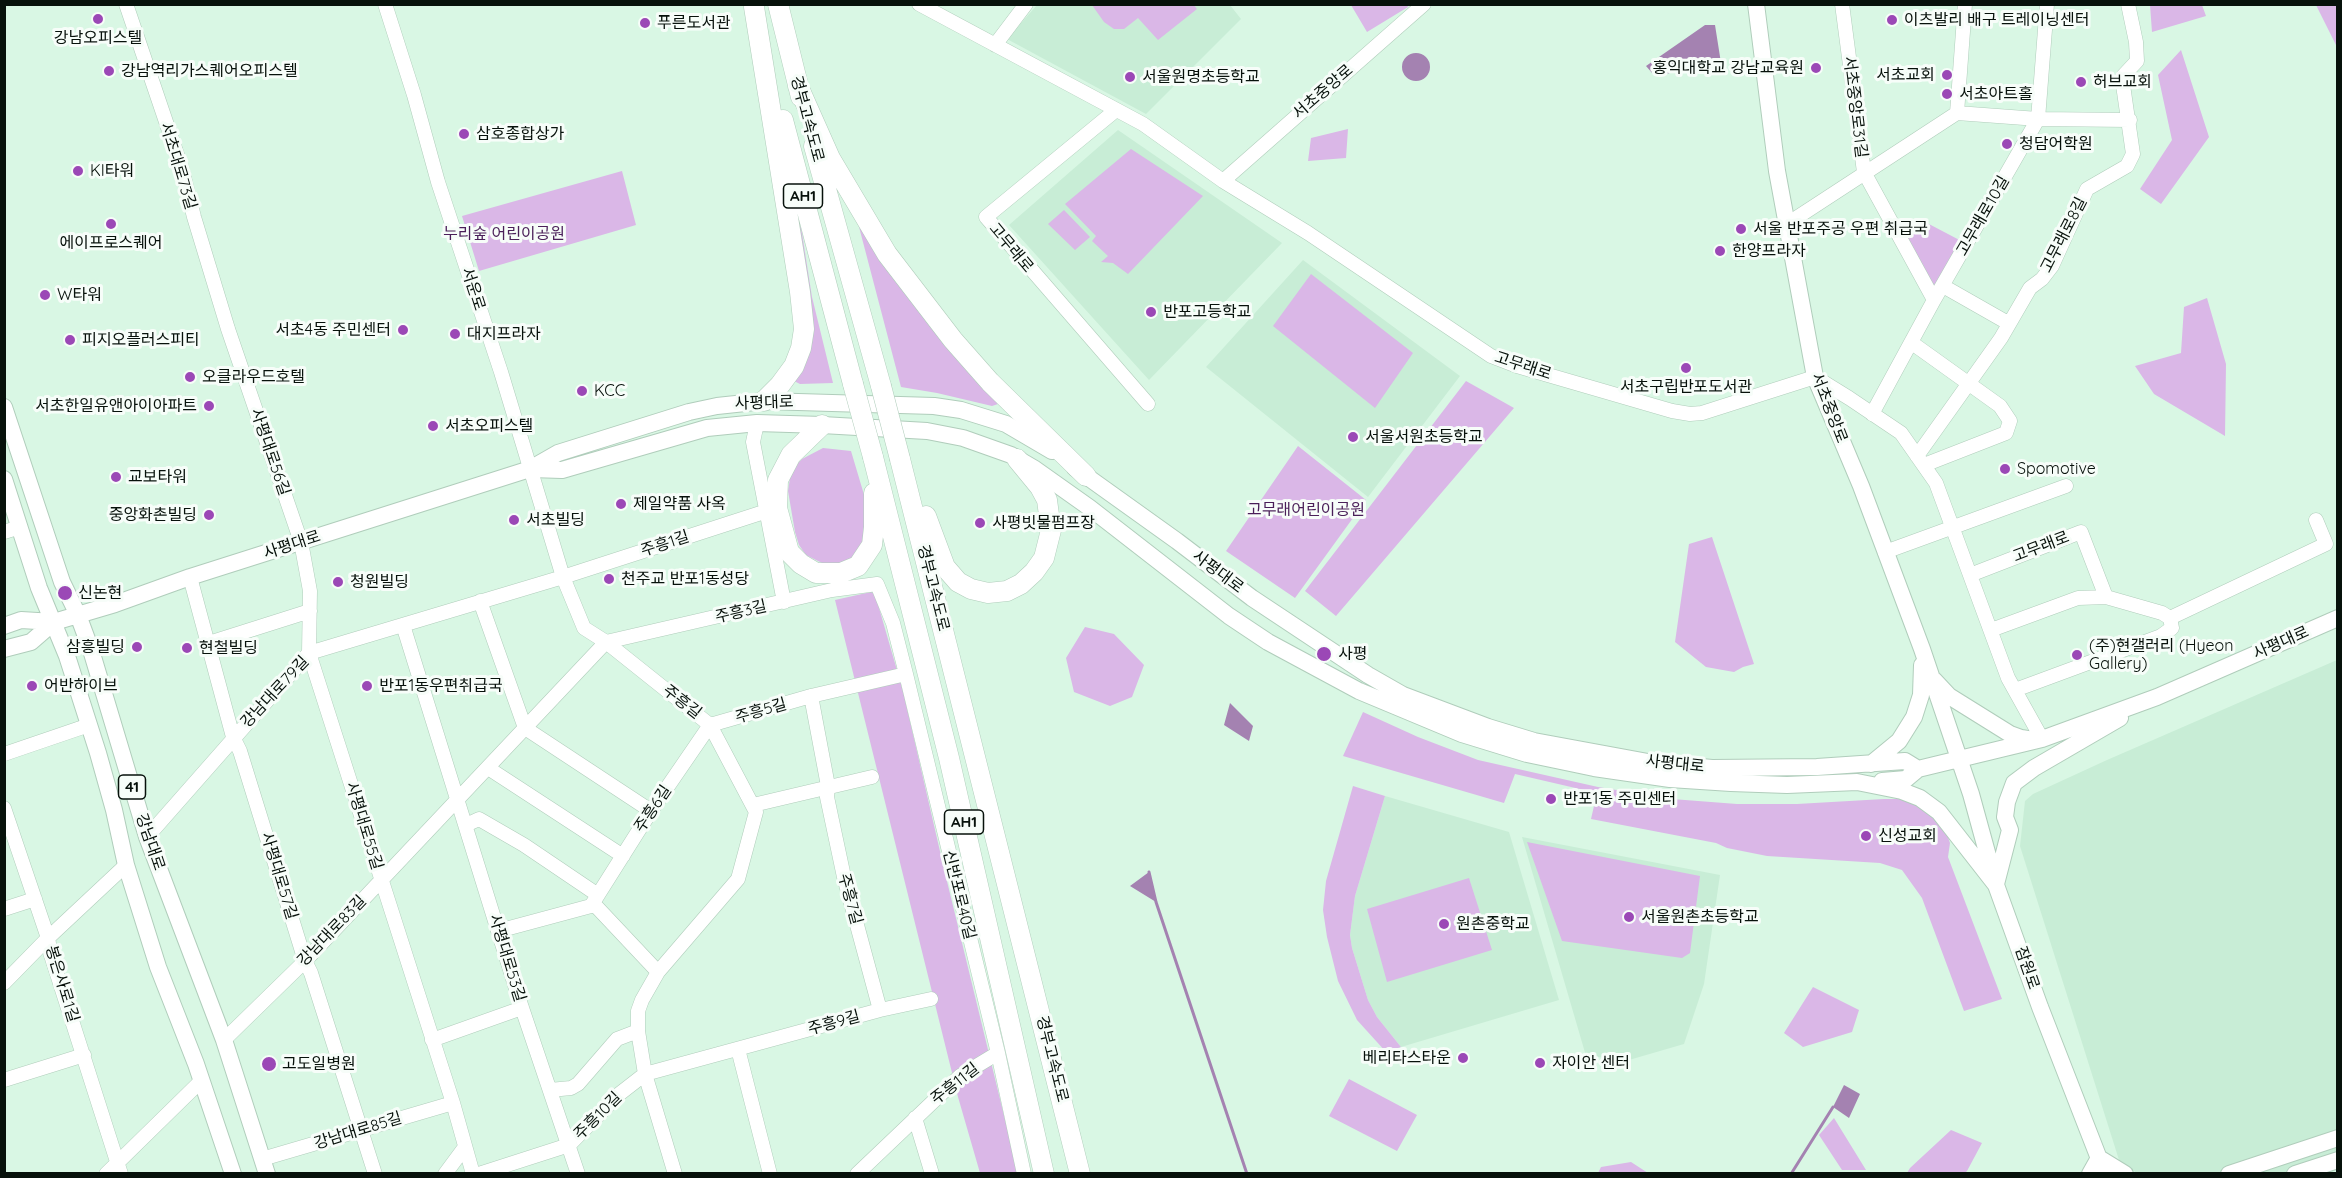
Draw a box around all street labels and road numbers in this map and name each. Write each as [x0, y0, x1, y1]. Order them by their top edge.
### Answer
street label: 서초중앙로31길 [1839, 55, 1871, 159]
street label: 서초중앙로 [1289, 61, 1357, 123]
street label: 경부고속도로 [786, 74, 828, 164]
street label: 서초대로73길 [156, 120, 200, 212]
street label: 고무래로10길 [1952, 173, 2014, 259]
road number: AH1 [784, 184, 822, 208]
street label: 고무래로8길 [2037, 194, 2091, 276]
street label: 고무래로 [985, 219, 1037, 277]
street label: 서운로 [457, 265, 489, 313]
street label: 고무래로 [1492, 348, 1554, 384]
street label: 서초중앙로 [1807, 370, 1851, 446]
street label: 사평대로 [734, 392, 794, 414]
street label: 사평대로56길 [246, 406, 294, 498]
street label: 사평대로 [261, 527, 323, 563]
street label: 주흥1길 [638, 527, 692, 561]
street label: 고무래로 [2010, 527, 2072, 567]
street label: 경부고속도로 [913, 543, 953, 633]
street label: 사평대로 [1189, 547, 1247, 597]
street label: 주흥3길 [713, 597, 769, 627]
street label: 사평대로 [2250, 622, 2312, 664]
street label: 강남대로79길 [237, 652, 313, 732]
street label: 주흥길 [659, 681, 705, 723]
street label: 주흥5길 [733, 694, 789, 728]
street label: 사평대로 [1645, 751, 1705, 777]
road number: 41 [118, 775, 146, 799]
street label: 사평대로55길 [342, 780, 386, 872]
street label: 주흥6길 [630, 782, 676, 836]
road number: AH1 [944, 810, 984, 834]
street label: 강남대로 [131, 811, 169, 873]
street label: 사평대로57길 [257, 830, 301, 922]
street label: 신반포로40길 [939, 848, 979, 942]
street label: 주흥7길 [834, 871, 866, 927]
street label: 강남대로83길 [294, 892, 370, 970]
street label: 사평대로53길 [485, 912, 529, 1004]
street label: 봉은사로1길 [41, 943, 83, 1025]
street label: 잠원로 [2011, 944, 2043, 992]
street label: 주흥9길 [806, 1007, 862, 1039]
street label: 경부고속도로 [1032, 1014, 1072, 1104]
street label: 주흥11길 [927, 1059, 983, 1109]
street label: 주흥10길 [570, 1088, 626, 1144]
street label: 강남대로85길 [312, 1109, 404, 1153]

